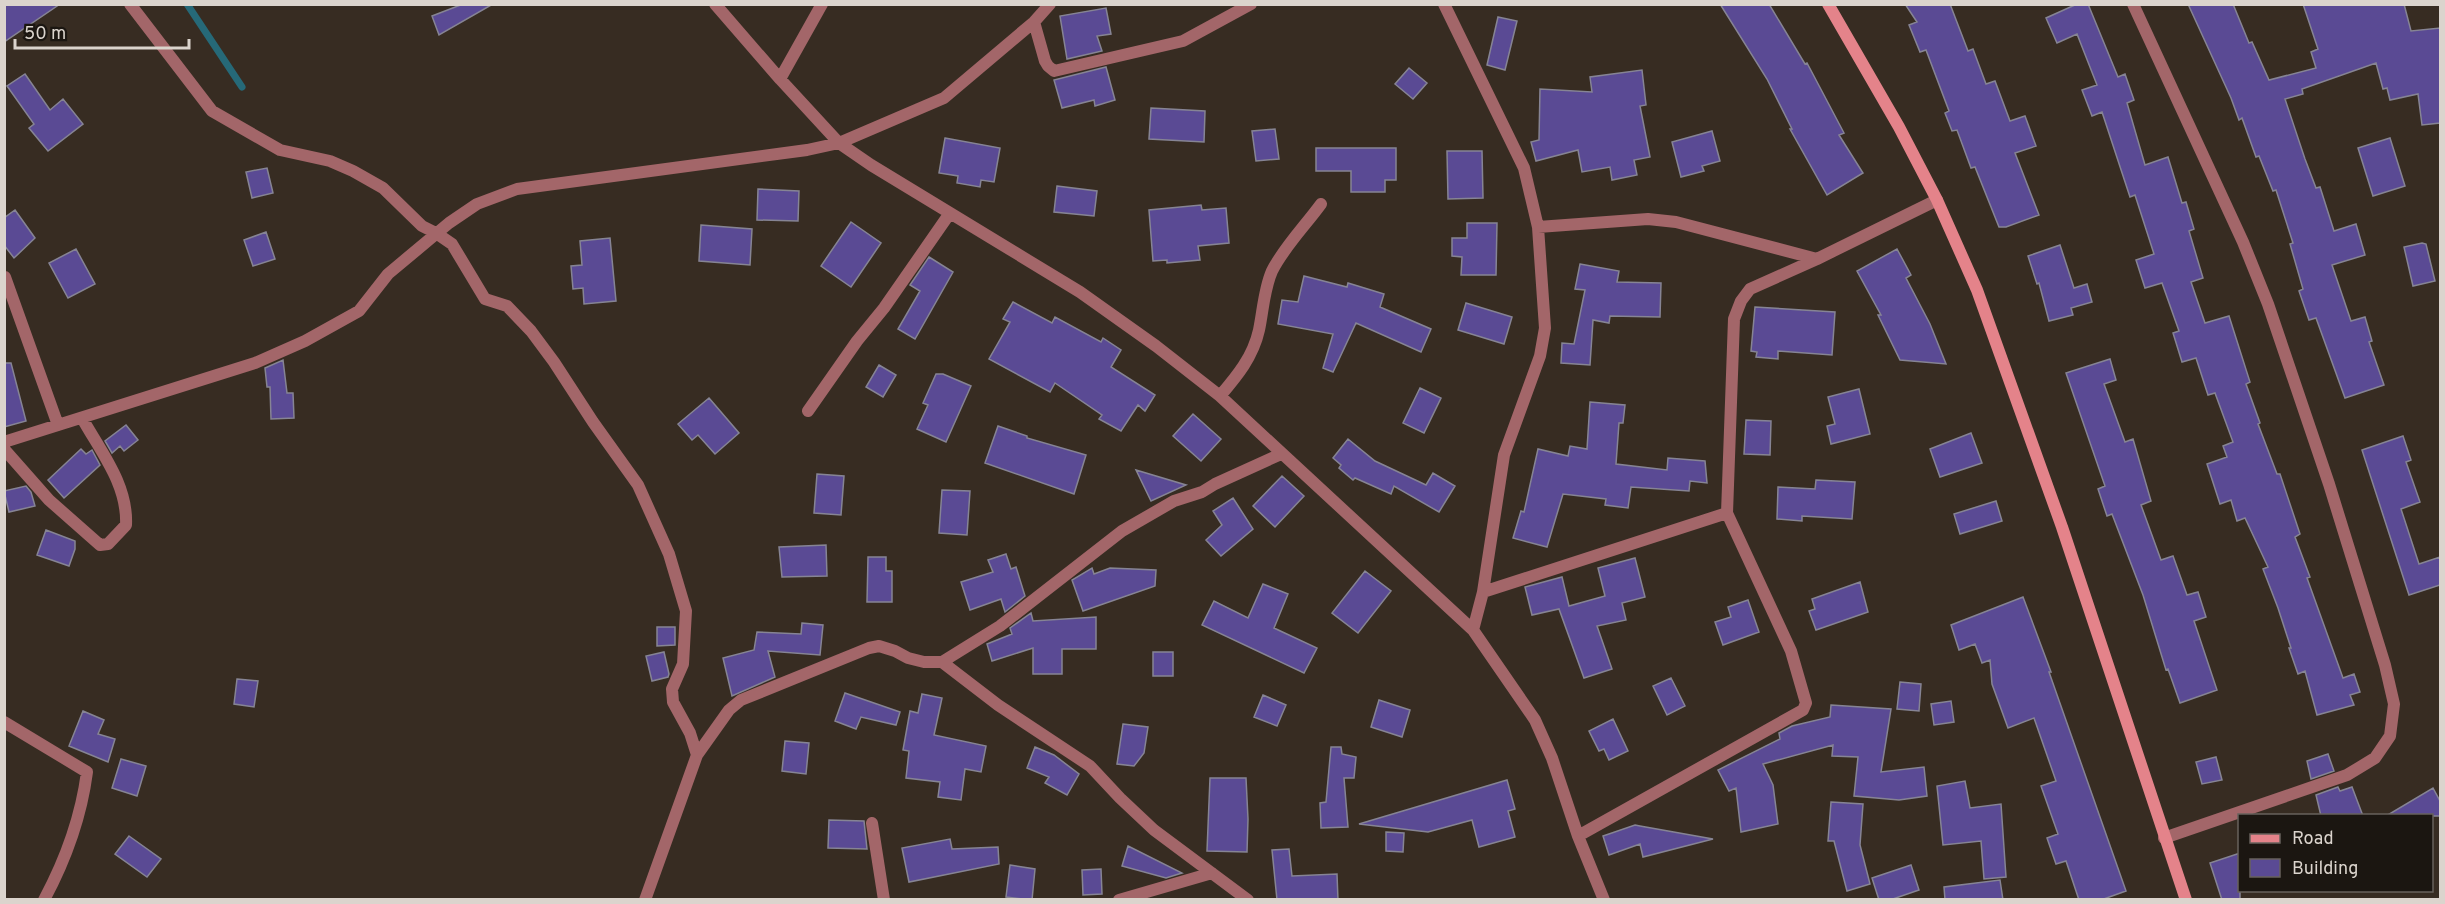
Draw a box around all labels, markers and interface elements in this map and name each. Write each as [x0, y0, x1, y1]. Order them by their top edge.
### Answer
scale bar [15, 12, 189, 50]
text: 50 m [24, 23, 66, 46]
legend [2238, 814, 2433, 892]
text: Road [2292, 828, 2334, 851]
text: Building [2292, 858, 2358, 881]

